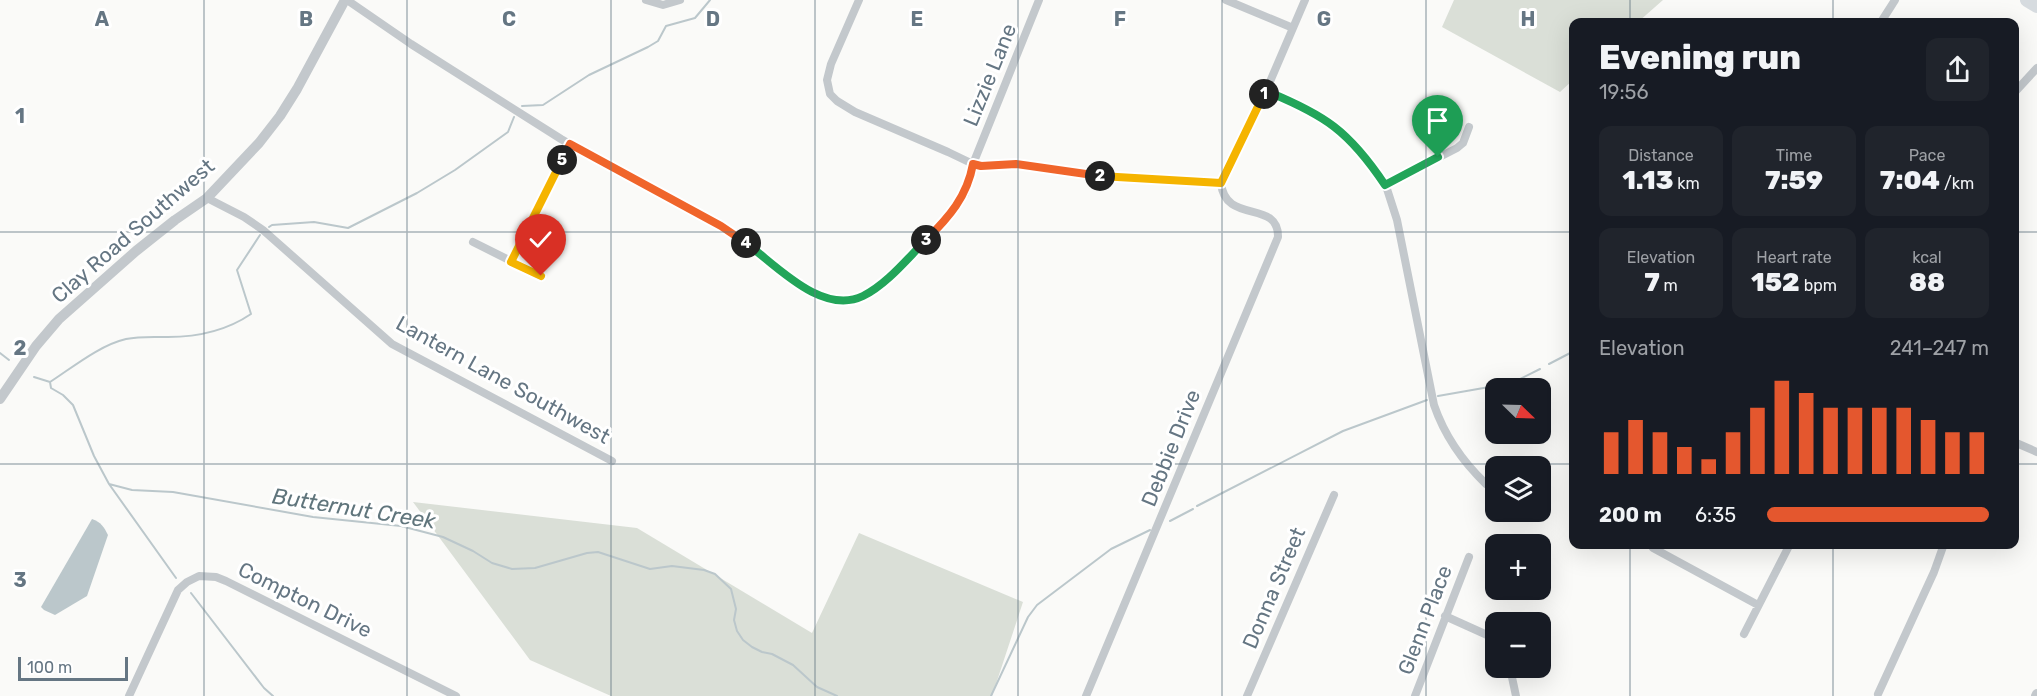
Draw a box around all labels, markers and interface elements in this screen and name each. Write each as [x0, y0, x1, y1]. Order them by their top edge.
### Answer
text: A [95, 7, 110, 31]
text: B [299, 7, 313, 31]
text: C [502, 7, 516, 31]
text: D [706, 7, 720, 31]
text: E [911, 7, 923, 31]
text: F [1114, 7, 1126, 31]
text: G [1317, 7, 1331, 31]
text: H [1521, 7, 1535, 31]
street label: Lizzie Lane [958, 20, 1021, 130]
text: Evening run [1599, 38, 1801, 77]
button: share [1926, 38, 1989, 101]
pin: 1 [1249, 79, 1279, 109]
text: 19:56 [1599, 80, 1648, 104]
text: 1 [1260, 84, 1268, 103]
pin [1412, 95, 1463, 157]
text: 1 [15, 104, 25, 128]
icon: arrive [1421, 104, 1454, 137]
pin: 5 [547, 145, 577, 175]
text: Distance [1628, 146, 1694, 165]
text: Time [1776, 146, 1812, 165]
text: Pace [1909, 146, 1945, 165]
text: 5 [557, 150, 567, 169]
street label: Clay Road Southwest [46, 153, 219, 308]
pin: 2 [1085, 161, 1115, 191]
text: 1.13 [1622, 165, 1673, 196]
text: 7:59 [1765, 165, 1823, 196]
text: 7:04 [1880, 165, 1940, 196]
text: 2 [1095, 166, 1105, 185]
text: km [1673, 174, 1700, 193]
text: /km [1940, 174, 1974, 193]
pin [515, 214, 566, 276]
icon: check [524, 223, 557, 256]
pin: 3 [911, 225, 941, 255]
pin: 4 [731, 228, 761, 258]
text: 3 [921, 230, 931, 249]
text: 4 [741, 233, 751, 252]
text: Elevation [1627, 248, 1695, 267]
text: Heart rate [1756, 248, 1832, 267]
text: kcal [1912, 248, 1942, 267]
text: 7 [1644, 267, 1660, 298]
text: 152 [1751, 267, 1800, 298]
text: 88 [1909, 267, 1945, 298]
text: m [1660, 276, 1678, 295]
text: bpm [1800, 276, 1837, 295]
street label: Lantern Lane Southwest [392, 310, 615, 449]
text: 2 [14, 336, 27, 360]
text: Elevation [1599, 336, 1685, 360]
text: 241–247 m [1890, 336, 1989, 360]
north arrow [1485, 378, 1551, 444]
map controls [1485, 378, 1551, 678]
street label: Debbie Drive [1136, 386, 1205, 510]
button: layers [1485, 456, 1551, 522]
water label: Butternut Creek [270, 482, 438, 535]
text: 200 m [1599, 503, 1662, 527]
text: 6:35 [1695, 503, 1736, 527]
street label: Donna Street [1237, 523, 1310, 652]
button: + [1485, 534, 1551, 600]
street label: Compton Drive [234, 556, 376, 643]
street label: Glenn Place [1392, 562, 1457, 678]
text: 3 [13, 568, 27, 592]
button: − [1485, 612, 1551, 678]
scale bar [18, 654, 128, 682]
text: 100 m [27, 658, 72, 677]

